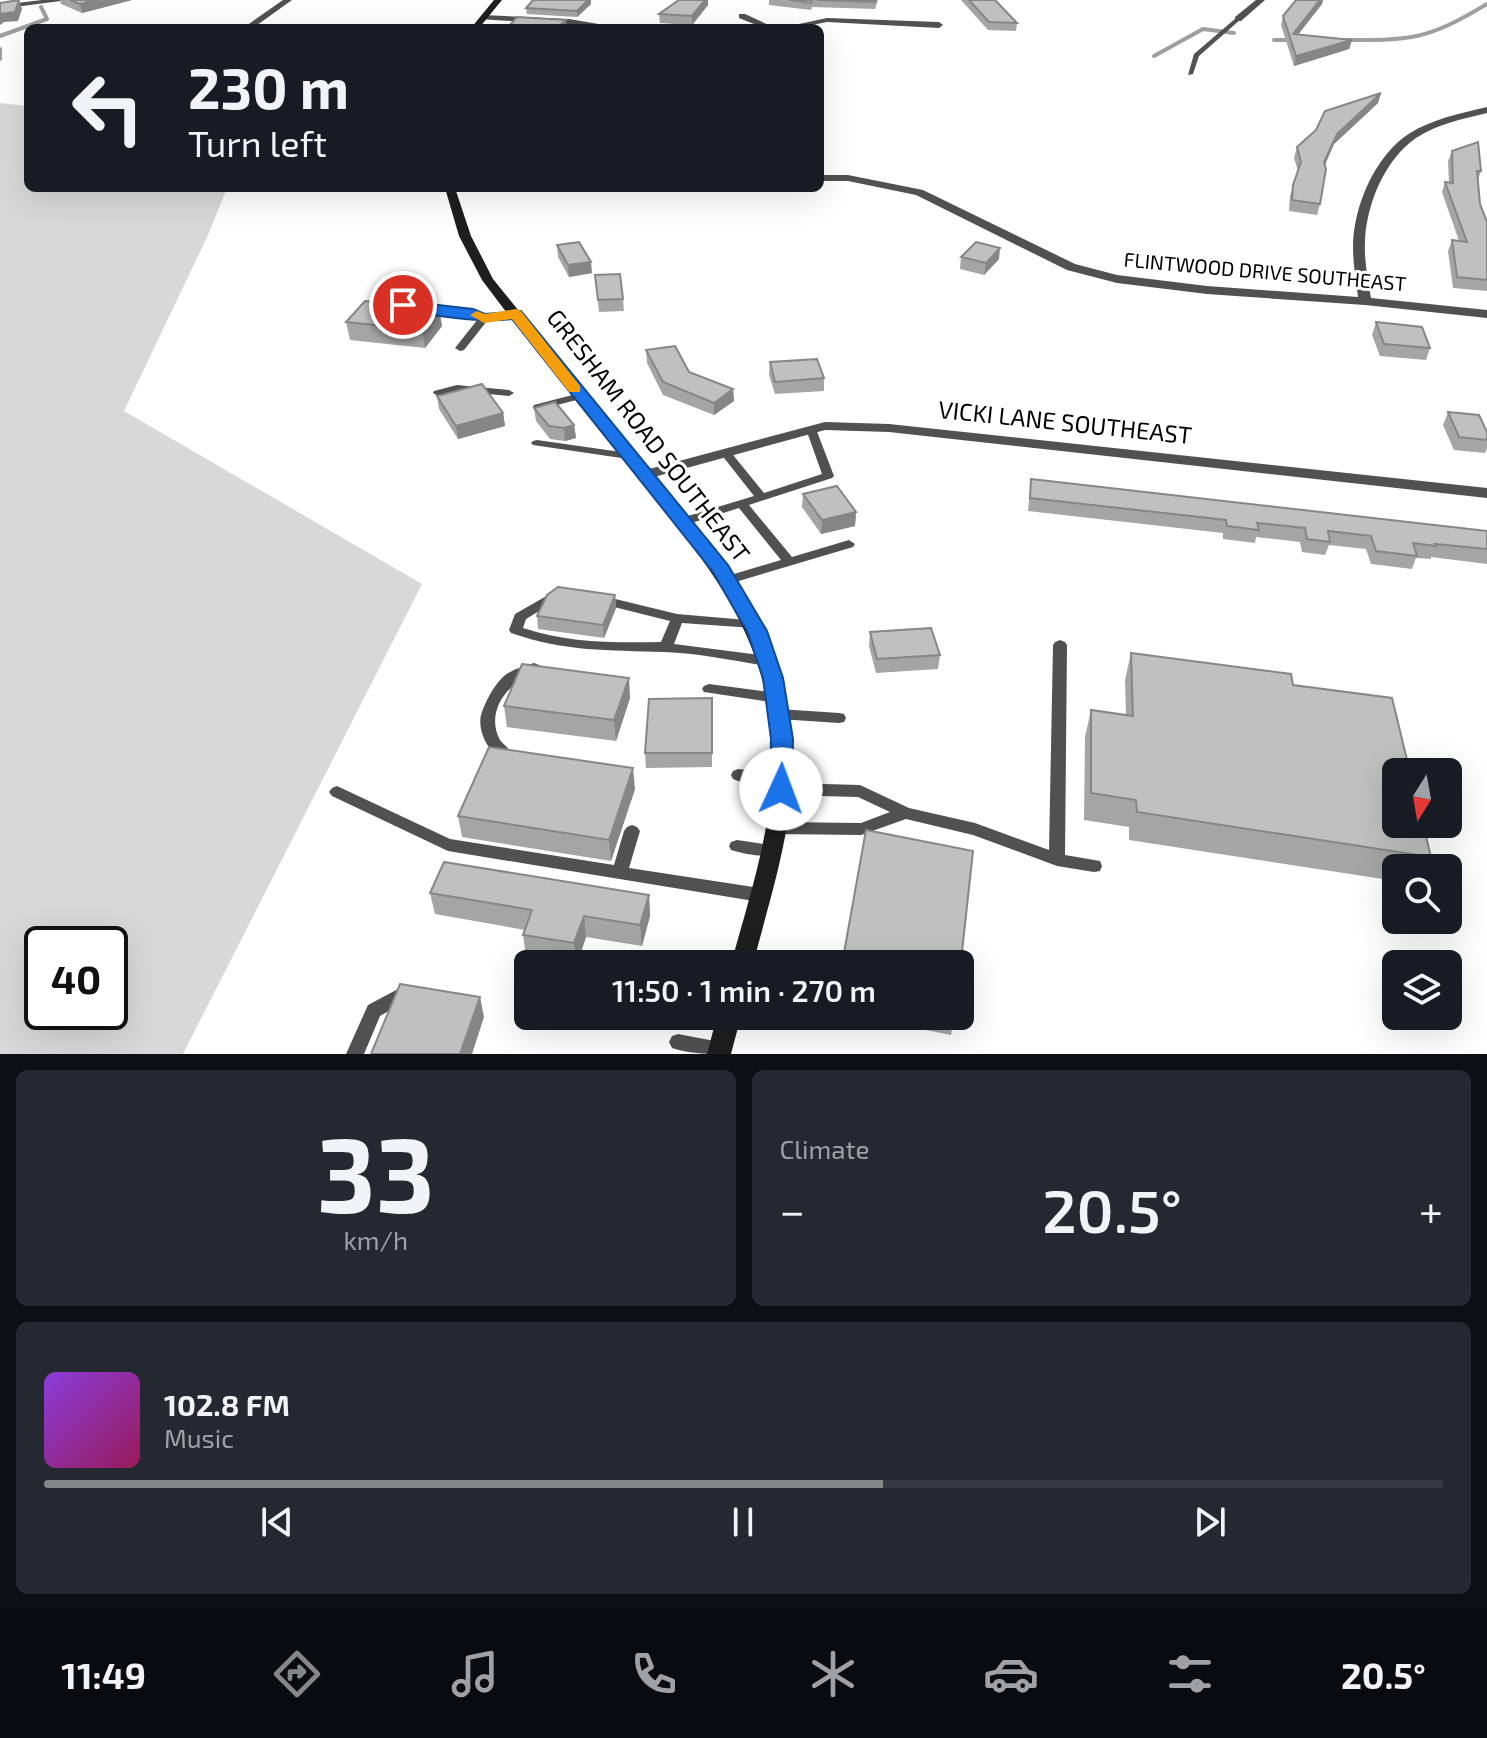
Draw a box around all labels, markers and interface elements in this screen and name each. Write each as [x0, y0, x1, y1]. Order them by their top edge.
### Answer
text: 230 m [188, 53, 349, 120]
icon: left [56, 56, 160, 160]
text: Turn left [188, 121, 327, 164]
street label: FLINTWOOD DRIVE SOUTHEAST [1123, 247, 1408, 295]
pin [369, 271, 437, 339]
icon: arrive [381, 283, 425, 327]
street label: GRESHAM ROAD SOUTHEAST [542, 303, 757, 567]
street label: VICKI LANE SOUTHEAST [937, 394, 1193, 449]
position arrow [739, 747, 823, 831]
north arrow [1382, 758, 1462, 838]
map controls [1382, 758, 1462, 1030]
button: search [1382, 854, 1462, 934]
speed limit sign: 40 [24, 926, 128, 1030]
button: layers [1382, 950, 1462, 1030]
text: 11:50 · 1 min · 270 m [612, 972, 876, 1008]
text: 33 [317, 1109, 435, 1234]
text: Climate [780, 1133, 869, 1164]
text: 20.5° [1042, 1173, 1182, 1245]
text: − [780, 1183, 805, 1236]
text: + [1419, 1183, 1443, 1236]
text: km/h [343, 1224, 408, 1255]
text: 102.8 FM [164, 1386, 290, 1422]
text: Music [164, 1422, 234, 1453]
icon: previous [255, 1500, 299, 1544]
icon: pause [721, 1500, 765, 1544]
icon: next [1188, 1500, 1232, 1544]
icon: directions [269, 1646, 325, 1702]
icon: music [447, 1646, 503, 1702]
icon: phone [626, 1646, 682, 1702]
icon: climate [805, 1646, 861, 1702]
icon: car [983, 1646, 1039, 1702]
icon: filters [1162, 1646, 1218, 1702]
text: 11:49 [61, 1653, 146, 1696]
text: 20.5° [1341, 1653, 1426, 1696]

